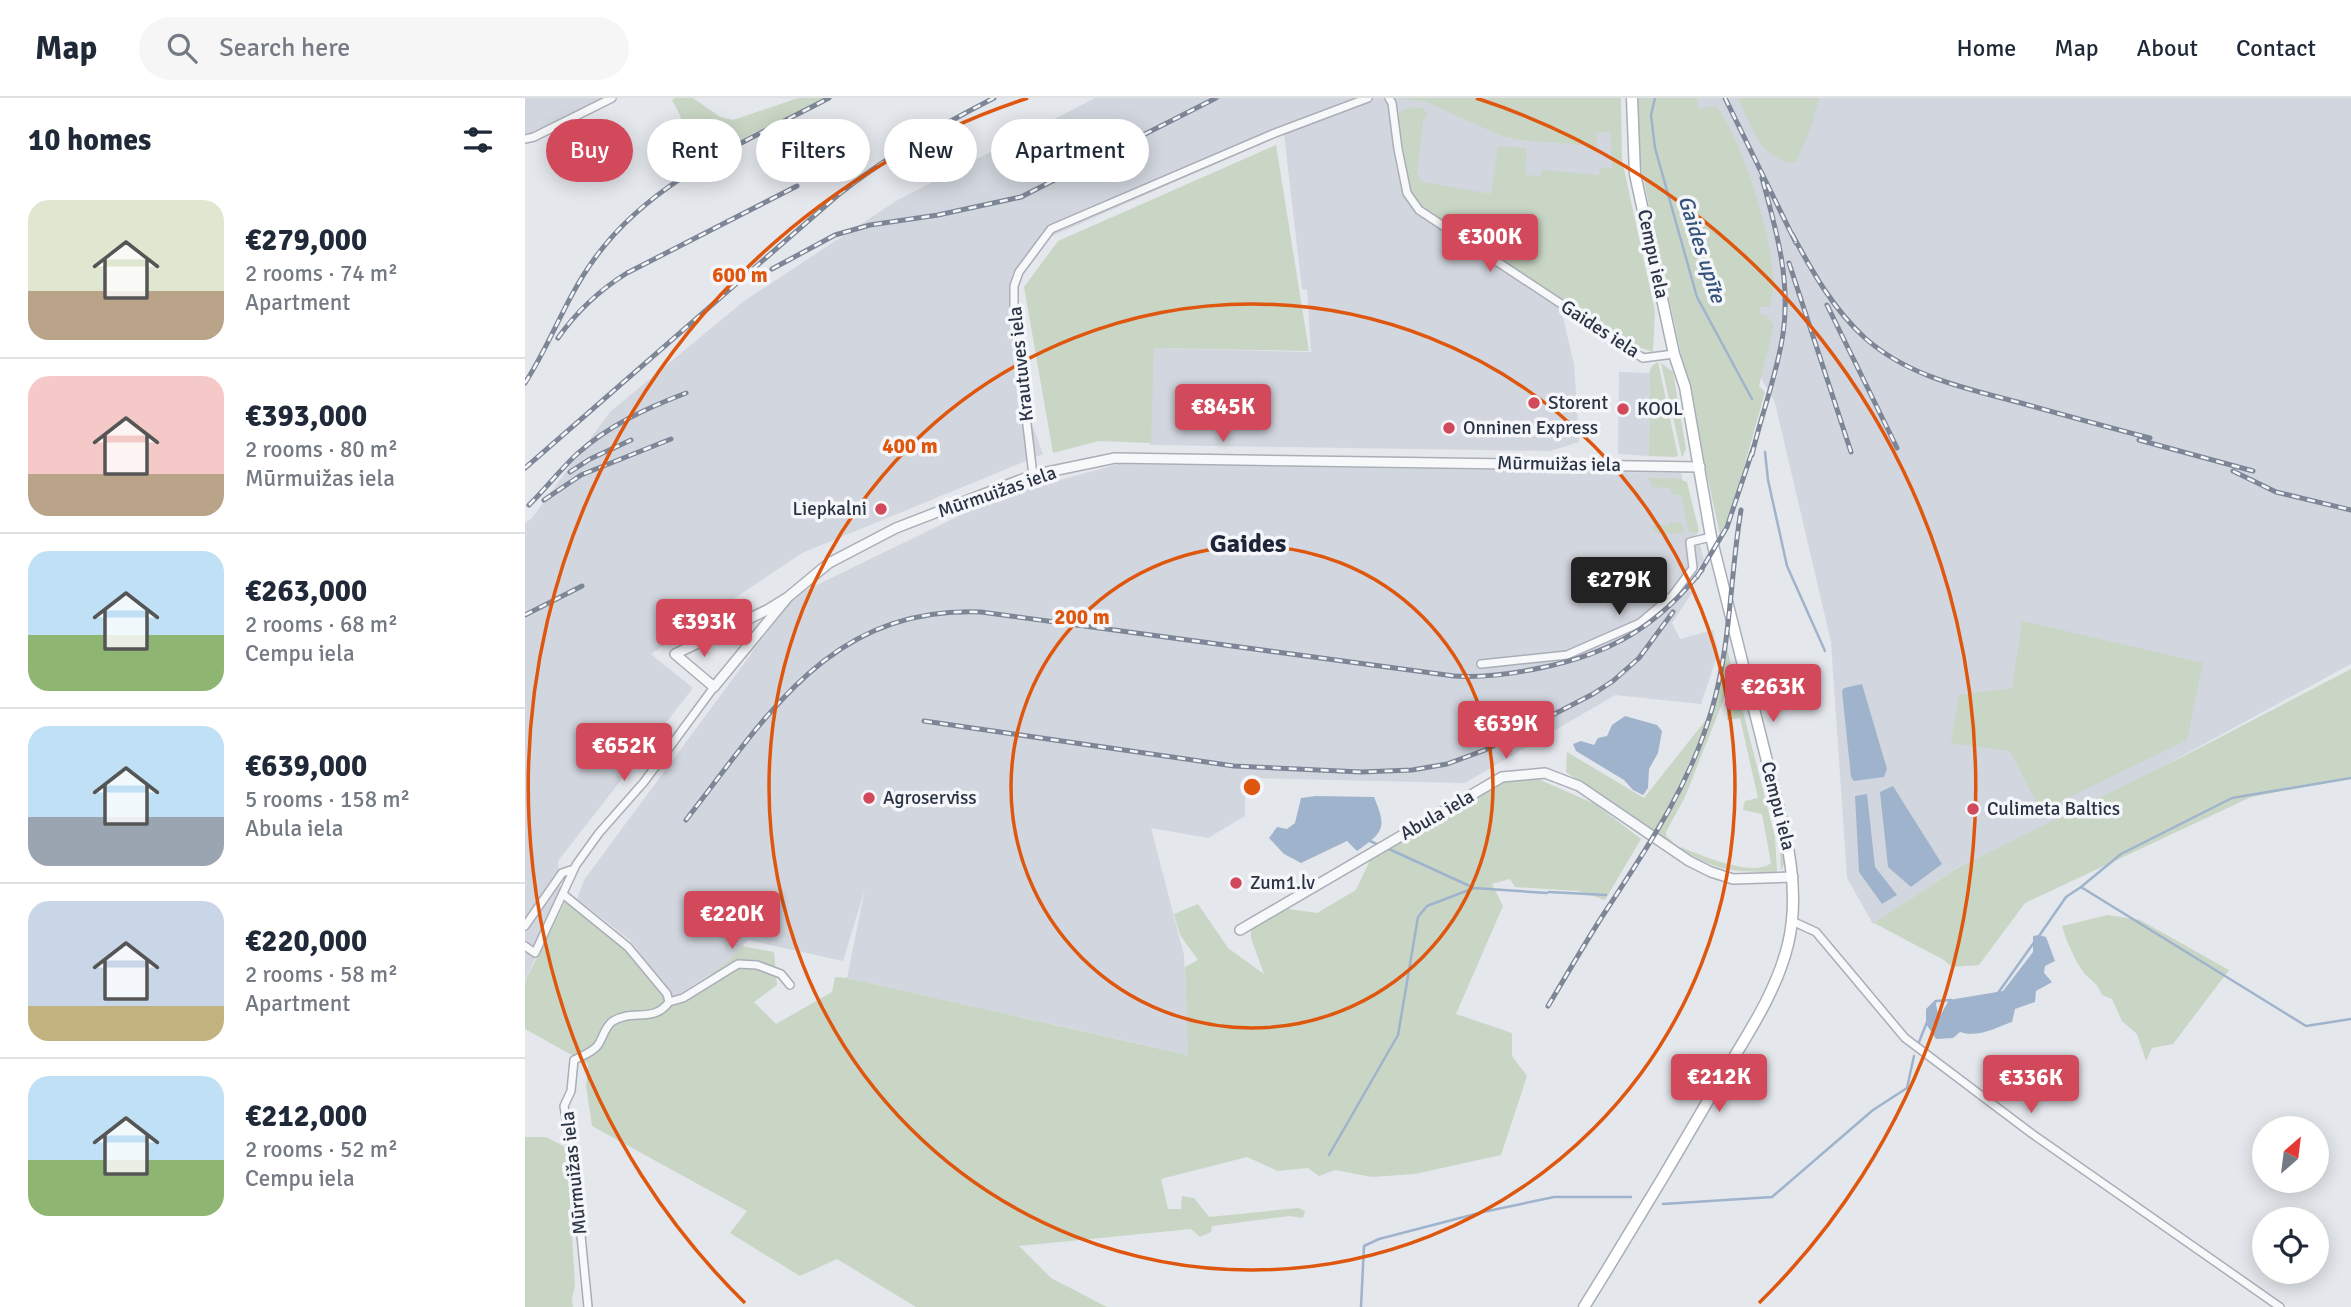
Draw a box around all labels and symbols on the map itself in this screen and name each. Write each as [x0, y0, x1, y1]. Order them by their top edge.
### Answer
water label: Gaides upīte [1672, 192, 1732, 307]
street label: Cempu iela [1632, 207, 1674, 301]
pin: €300K [1441, 214, 1539, 274]
text: 600 m [712, 262, 768, 288]
street label: Gaides iela [1556, 295, 1644, 363]
street label: Krautuves iela [1003, 305, 1039, 423]
pin: €845K [1174, 384, 1272, 444]
place label: Storent [1548, 391, 1608, 415]
marker: Storent [1526, 395, 1542, 411]
place label: KOOL [1637, 397, 1683, 421]
marker: KOOL [1615, 401, 1631, 417]
place label: Onninen Express [1463, 416, 1598, 440]
marker: Onninen Express [1441, 420, 1457, 436]
text: 400 m [882, 433, 938, 459]
street label: Mūrmuižas iela [1497, 451, 1621, 477]
street label: Mūrmuižas iela [935, 460, 1059, 524]
place label: Liepkalni [792, 497, 867, 521]
marker: Liepkalni [873, 501, 889, 517]
district label: Gaides [1210, 528, 1286, 560]
pin: €279K [1570, 558, 1668, 617]
pin: €393K [655, 600, 753, 659]
text: 200 m [1054, 604, 1110, 630]
pin: €263K [1724, 664, 1822, 724]
pin: €639K [1457, 702, 1555, 761]
pin: €652K [575, 724, 673, 783]
street label: Cempu iela [1755, 759, 1801, 853]
centre of rings [1240, 775, 1264, 799]
street label: Abula iela [1396, 784, 1478, 846]
place label: Agroserviss [883, 786, 977, 810]
marker: Agroserviss [861, 790, 877, 806]
place label: Culimeta Baltics [1987, 797, 2120, 821]
marker: Culimeta Baltics [1965, 801, 1981, 817]
place label: Zum1.lv [1250, 871, 1315, 895]
marker: Zum1.lv [1228, 875, 1244, 891]
pin: €220K [683, 892, 781, 951]
pin: €212K [1670, 1054, 1768, 1114]
pin: €336K [1982, 1056, 2080, 1115]
street label: Mūrmuižas iela [556, 1110, 592, 1236]
north arrow [2252, 1116, 2329, 1194]

